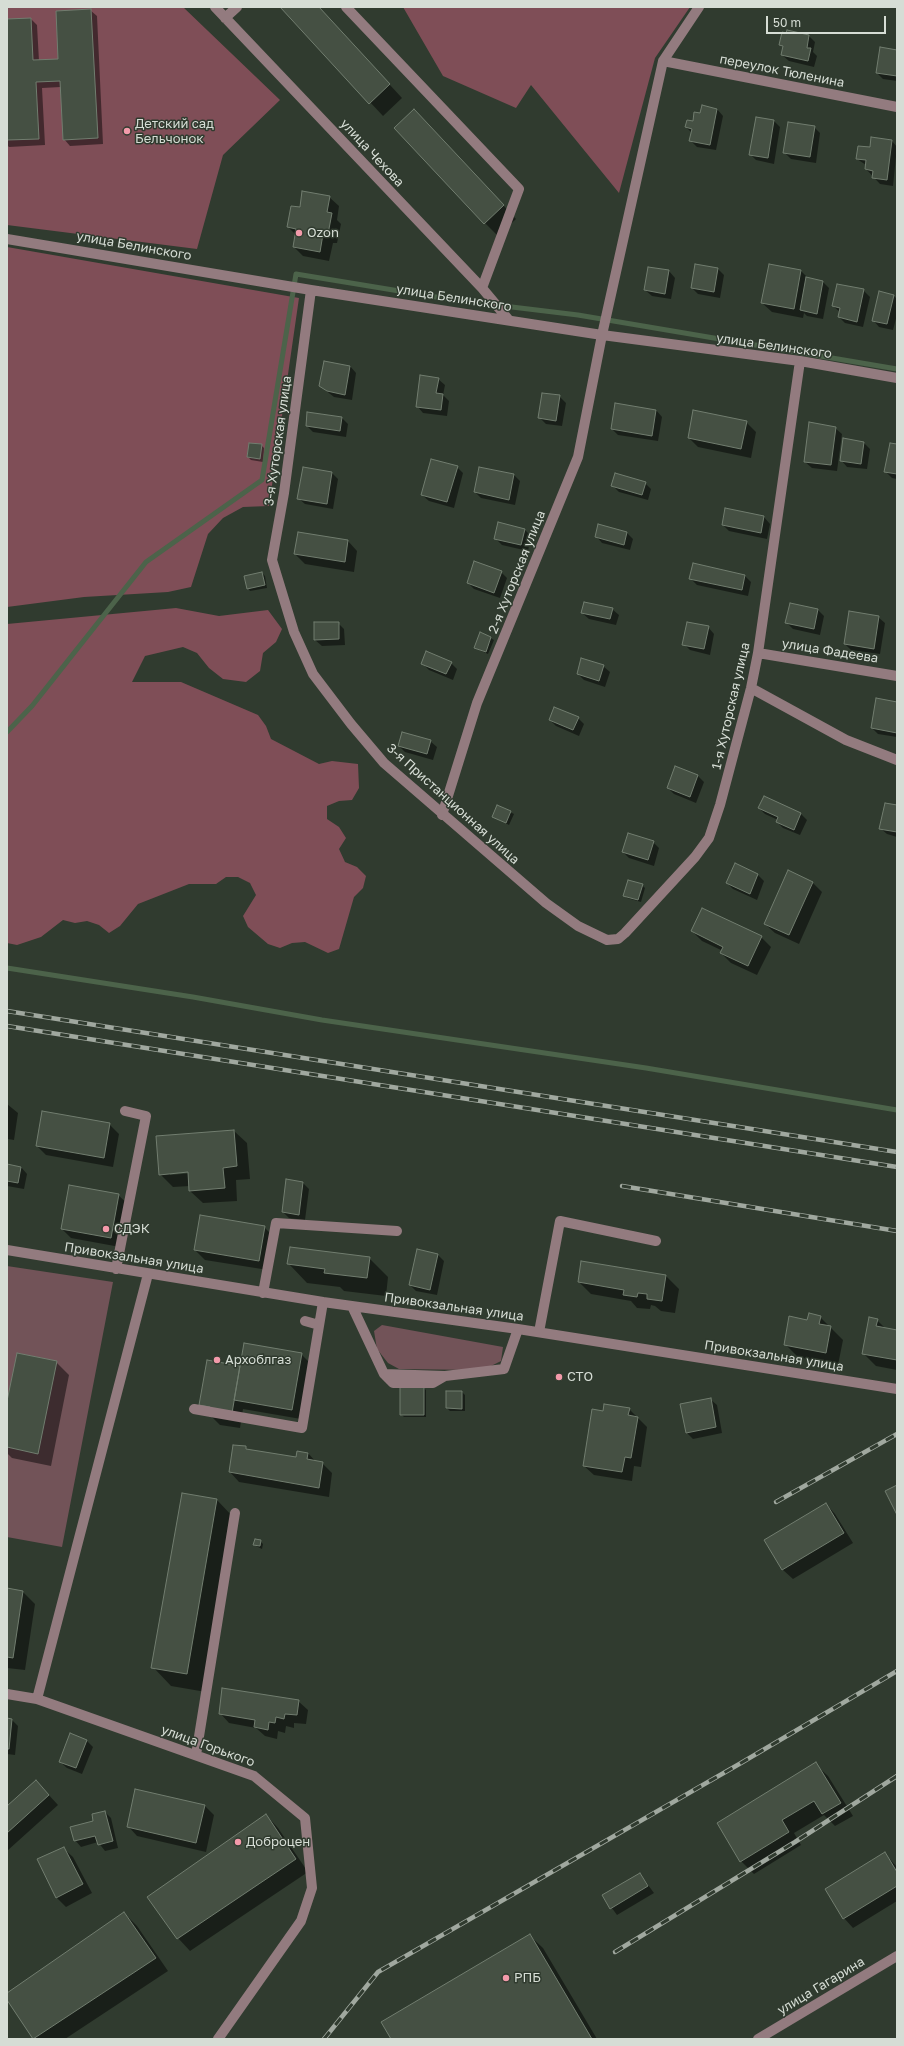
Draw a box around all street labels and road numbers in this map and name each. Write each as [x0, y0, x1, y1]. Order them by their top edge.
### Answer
street label: переулок Тюленина [718, 51, 846, 91]
street label: улица Чехова [337, 116, 407, 190]
street label: улица Белинского [75, 228, 193, 264]
street label: улица Белинского [395, 281, 513, 315]
street label: улица Белинского [715, 330, 833, 362]
street label: 3-я Хуторская улица [261, 375, 295, 507]
street label: 2-я Хуторская улица [485, 508, 549, 636]
street label: улица Фадеева [781, 636, 879, 666]
street label: 1-я Хуторская улица [709, 641, 753, 771]
street label: 3-я Пристанционная улица [383, 740, 523, 868]
street label: Привокзальная улица [63, 1239, 205, 1277]
street label: Привокзальная улица [383, 1289, 525, 1325]
street label: Привокзальная улица [703, 1337, 845, 1375]
street label: улица Горького [159, 1722, 257, 1770]
street label: улица Гагарина [775, 1954, 867, 2018]

